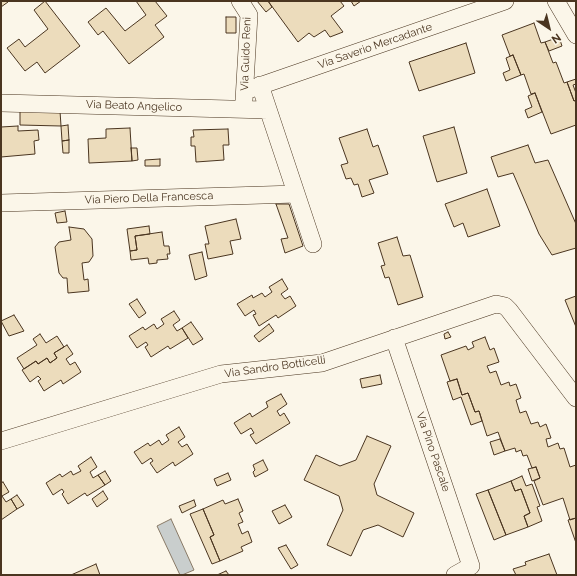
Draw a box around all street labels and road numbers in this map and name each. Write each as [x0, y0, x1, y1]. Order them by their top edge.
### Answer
street label: Via Guido Reni [238, 17, 254, 91]
street label: Via Saverio Mercadante [316, 20, 434, 72]
street label: Via Beato Angelico [86, 98, 182, 114]
street label: Via Piero Della Francesca [85, 189, 213, 207]
street label: Via Sandro Botticelli [224, 353, 326, 381]
street label: Via Pino Pascale [413, 410, 453, 494]

